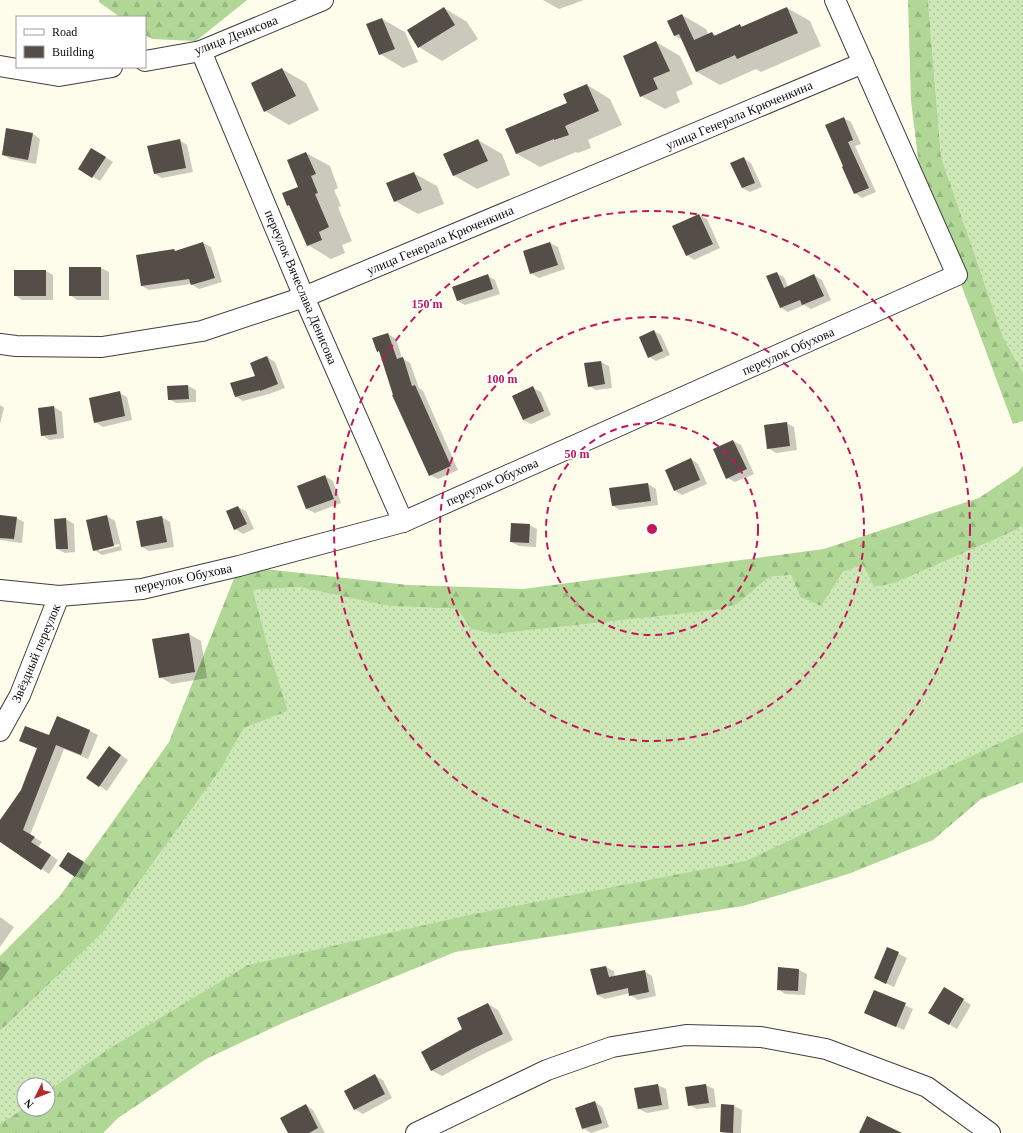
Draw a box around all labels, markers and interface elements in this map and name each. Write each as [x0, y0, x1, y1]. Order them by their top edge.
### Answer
street label: улица Денисова [192, 12, 280, 58]
legend [16, 16, 146, 68]
text: Road [52, 25, 77, 39]
text: Building [52, 45, 94, 59]
street label: улица Генерала Крюченкина [663, 77, 815, 153]
street label: улица Генерала Крюченкина [364, 202, 516, 278]
street label: переулок Вячеслава Денисова [262, 208, 340, 367]
text: 150 m [412, 297, 443, 311]
street label: переулок Обухова [740, 324, 837, 378]
text: 100 m [487, 372, 518, 386]
text: 50 m [565, 447, 590, 461]
street label: переулок Обухова [444, 455, 541, 509]
centre of rings [645, 522, 659, 536]
street label: переулок Обухова [133, 560, 233, 596]
street label: Звёздный переулок [8, 601, 64, 705]
north arrow [16, 1077, 56, 1117]
text: N [22, 1097, 36, 1111]

